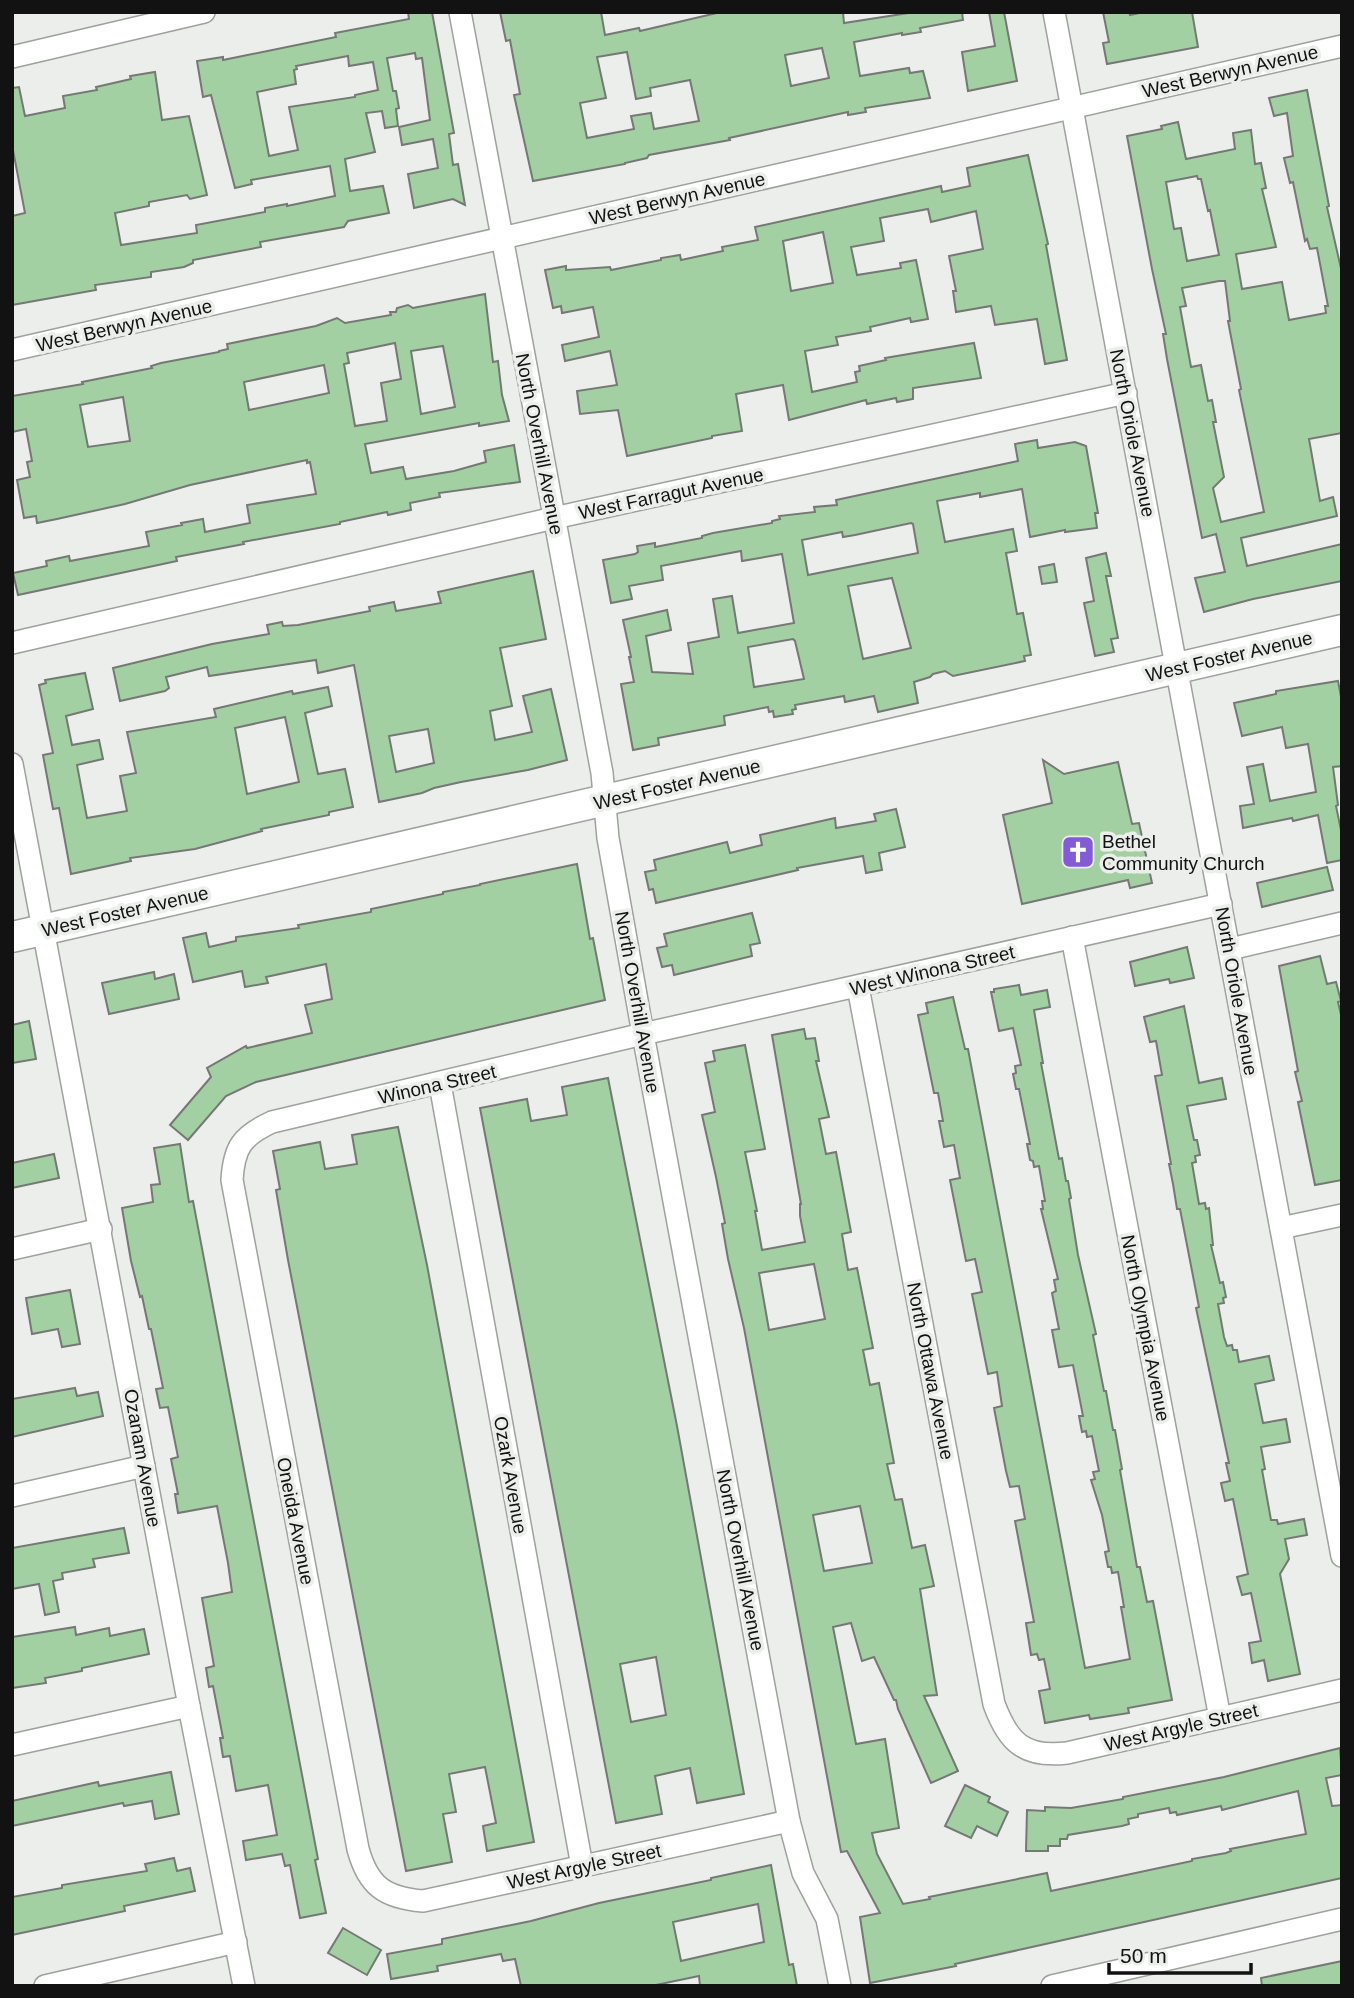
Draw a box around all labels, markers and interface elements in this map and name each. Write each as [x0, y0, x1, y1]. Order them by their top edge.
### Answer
street label: West Berwyn Avenue [1140, 41, 1320, 102]
street label: West Berwyn Avenue [587, 168, 767, 229]
street label: West Berwyn Avenue [34, 295, 214, 356]
street label: North Oriole Avenue [1106, 347, 1159, 519]
street label: North Overhill Avenue [512, 352, 567, 537]
street label: West Farragut Avenue [577, 464, 765, 523]
street label: West Foster Avenue [1144, 627, 1314, 686]
street label: West Foster Avenue [592, 755, 762, 814]
place label: Bethel Community Church [1102, 831, 1265, 874]
church icon: Bethel Community Church [1059, 833, 1097, 871]
street label: West Foster Avenue [40, 882, 210, 941]
street label: North Oriole Avenue [1211, 905, 1262, 1077]
street label: North Overhill Avenue [611, 909, 664, 1095]
street label: West Winona Street [848, 941, 1017, 1000]
street label: Winona Street [376, 1061, 499, 1108]
street label: North Olympia Avenue [1117, 1233, 1174, 1423]
street label: North Ottawa Avenue [903, 1281, 958, 1462]
street label: Ozanam Avenue [120, 1387, 165, 1529]
street label: Ozark Avenue [490, 1415, 531, 1536]
street label: Oneida Avenue [273, 1455, 318, 1587]
street label: North Overhill Avenue [713, 1468, 768, 1653]
street label: West Argyle Street [1102, 1699, 1261, 1755]
street label: West Argyle Street [505, 1840, 664, 1893]
scale bar [1109, 1932, 1251, 1976]
text: 50 m [1120, 1944, 1167, 1967]

